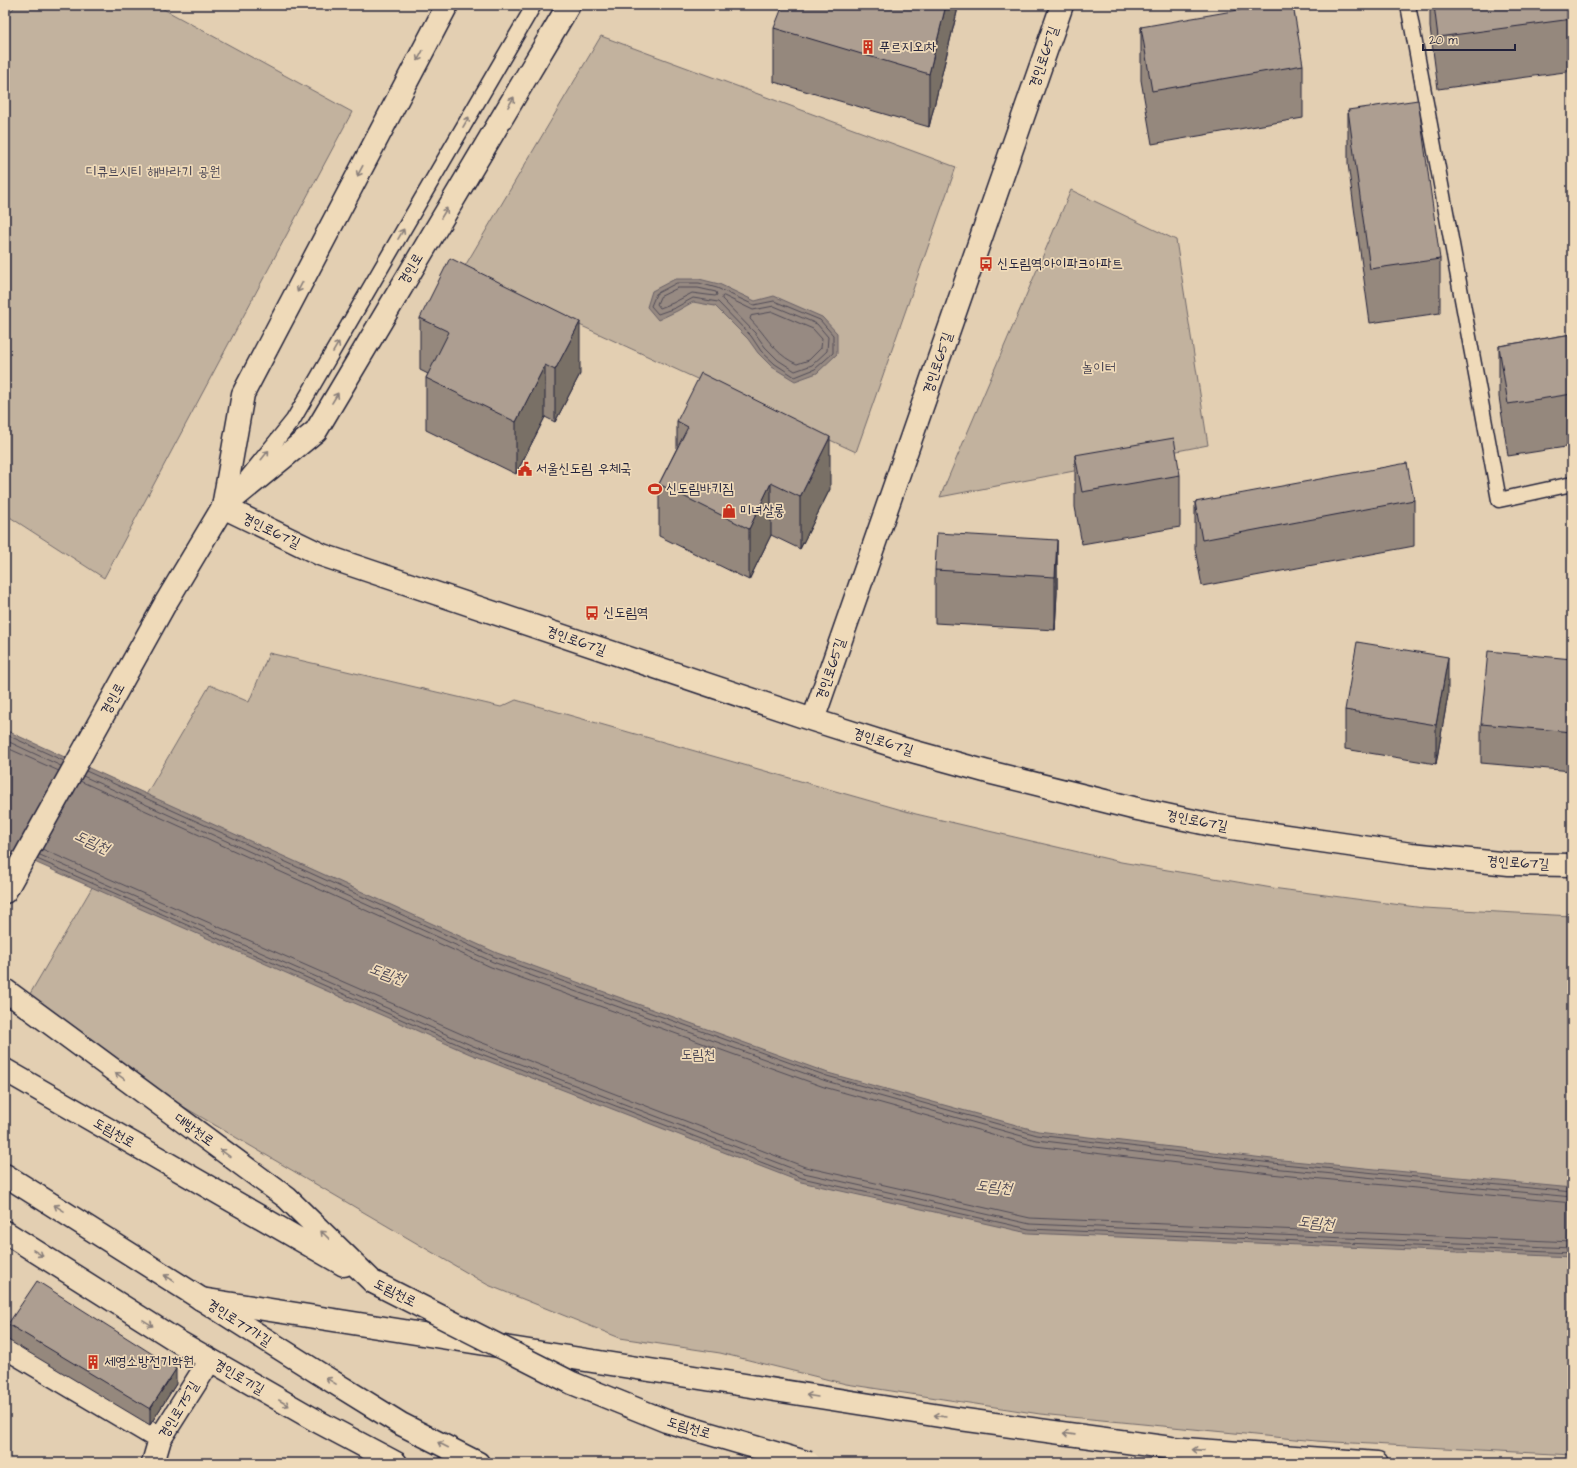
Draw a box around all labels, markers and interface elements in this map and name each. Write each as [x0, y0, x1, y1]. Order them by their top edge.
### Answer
street label: 경인로65길 [1024, 23, 1064, 90]
scale bar [1423, 26, 1515, 52]
text: 20 m [1429, 32, 1458, 49]
place label: 푸르지오1차 [879, 37, 937, 57]
building icon: 푸르지오1차 [860, 39, 876, 55]
one-way arrow [416, 50, 424, 62]
one-way arrow [507, 97, 515, 108]
one-way arrow [463, 116, 471, 128]
park label: 디큐브시티 해바라기 공원 [85, 162, 221, 182]
one-way arrow [356, 165, 363, 177]
one-way arrow [441, 207, 449, 219]
one-way arrow [398, 228, 406, 240]
street label: 경인로 [394, 249, 428, 289]
place label: 신도림역.아이파크아파트 [997, 254, 1123, 274]
bus stop icon: 신도림역.아이파크아파트 [978, 256, 994, 272]
one-way arrow [295, 280, 303, 292]
street label: 경인로65길 [918, 329, 958, 396]
one-way arrow [332, 341, 340, 353]
park label: 놀이터 [1082, 358, 1116, 378]
one-way arrow [332, 392, 340, 404]
one-way arrow [260, 450, 269, 461]
place label: 서울신도림 우체국 [536, 459, 632, 479]
public building icon: 서울신도림 우체국 [517, 461, 533, 477]
place label: 신도림바키짐 [666, 479, 734, 499]
sports icon: 신도림바키짐 [647, 481, 663, 497]
place label: 미녀살롱 [740, 501, 785, 521]
shop icon: 미녀살롱 [721, 503, 737, 519]
street label: 경인로67길 [239, 508, 304, 554]
place label: 신도림역 [603, 603, 648, 623]
bus stop icon: 신도림역 [584, 605, 600, 621]
street label: 경인로67길 [543, 621, 609, 661]
street label: 경인로65길 [811, 635, 851, 702]
street label: 경인로 [96, 679, 130, 719]
street label: 경인로67길 [850, 723, 916, 761]
street label: 경인로67길 [1164, 805, 1230, 837]
water label: 도림천 [71, 825, 115, 860]
street label: 경인로67길 [1486, 851, 1550, 875]
water label: 도림천 [366, 958, 409, 991]
park label: 도림천 [681, 1045, 715, 1065]
one-way arrow [115, 1072, 126, 1080]
street label: 대방천로 [170, 1109, 218, 1151]
street label: 도림천로 [89, 1113, 139, 1153]
one-way arrow [219, 1148, 230, 1157]
water label: 도림천 [975, 1175, 1015, 1200]
one-way arrow [54, 1204, 65, 1212]
water label: 도림천 [1297, 1211, 1337, 1236]
one-way arrow [320, 1230, 330, 1240]
one-way arrow [32, 1250, 44, 1258]
one-way arrow [163, 1274, 174, 1282]
street label: 도림천로 [370, 1274, 420, 1312]
street label: 경인로77가길 [203, 1295, 276, 1352]
one-way arrow [142, 1319, 154, 1327]
place label: 세영소방전기학원 [104, 1352, 194, 1372]
building icon: 세영소방전기학원 [85, 1354, 101, 1370]
street label: 경인로71길 [210, 1354, 269, 1400]
street label: 경인로75길 [154, 1377, 204, 1442]
one-way arrow [326, 1377, 337, 1385]
one-way arrow [806, 1392, 819, 1400]
one-way arrow [278, 1399, 290, 1407]
street label: 도림천로 [665, 1412, 713, 1444]
one-way arrow [934, 1412, 947, 1420]
one-way arrow [1063, 1430, 1076, 1438]
one-way arrow [438, 1441, 450, 1449]
one-way arrow [1192, 1447, 1205, 1454]

